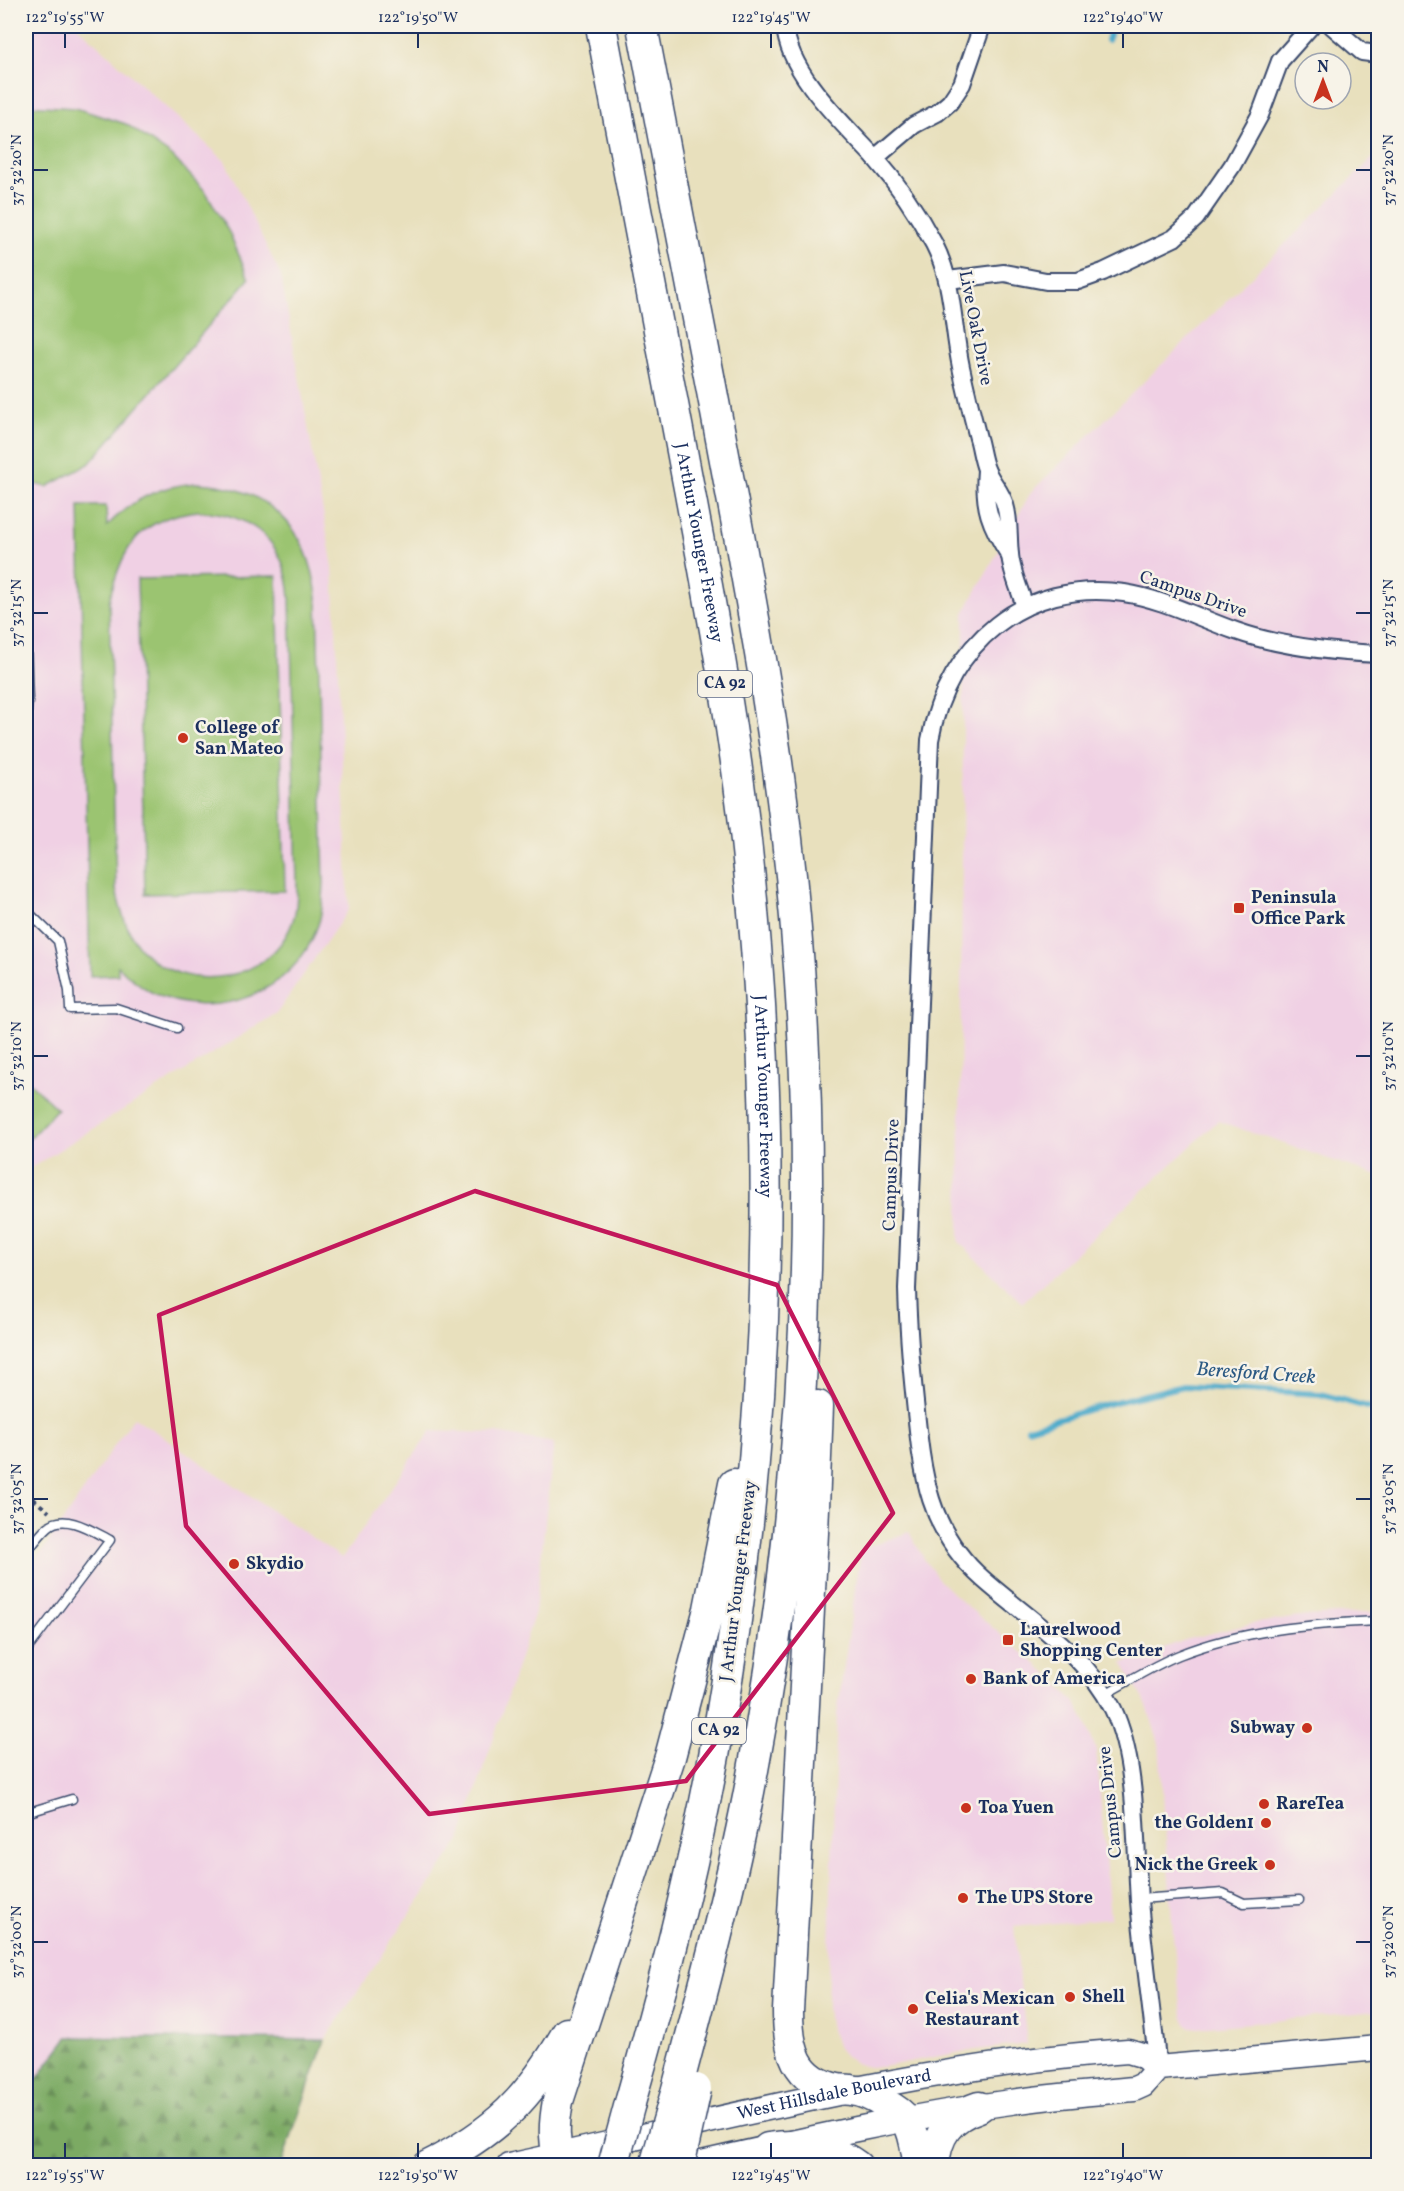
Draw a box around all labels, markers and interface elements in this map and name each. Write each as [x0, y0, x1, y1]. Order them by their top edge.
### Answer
text: 122°19'55"W [26, 8, 104, 29]
text: 122°19'50"W [378, 8, 458, 29]
text: 122°19'45"W [732, 8, 810, 29]
text: 122°19'40"W [1083, 8, 1163, 29]
north arrow [1293, 51, 1353, 111]
text: N [1317, 57, 1329, 79]
text: 37°32'20"N [7, 134, 28, 206]
text: 37°32'20"N [1379, 134, 1400, 206]
street label: Live Oak Drive [952, 268, 998, 388]
street label: J Arthur Younger Freeway [668, 441, 730, 645]
street label: Campus Drive [1136, 565, 1250, 625]
text: 37°32'15"N [7, 579, 28, 647]
text: 37°32'15"N [1379, 579, 1400, 647]
road number: CA 92 [698, 671, 752, 697]
place label: College of San Mateo [195, 716, 284, 762]
marker: College of San Mateo [176, 731, 190, 745]
place label: Peninsula Office Park [1251, 886, 1345, 932]
marker: Peninsula Office Park [1232, 901, 1246, 915]
street label: J Arthur Younger Freeway [747, 994, 778, 1198]
text: 37°32'10"N [7, 1021, 28, 1091]
text: 37°32'10"N [1379, 1021, 1400, 1091]
street label: Campus Drive [878, 1118, 906, 1232]
water label: Beresford Creek [1195, 1356, 1317, 1392]
text: 37°32'05"N [7, 1463, 28, 1535]
text: 37°32'05"N [1379, 1463, 1400, 1535]
street label: J Arthur Younger Freeway [714, 1479, 764, 1683]
place label: Skydio [246, 1552, 304, 1577]
marker: Skydio [227, 1557, 241, 1571]
place label: Laurelwood Shopping Center [1020, 1618, 1163, 1664]
marker: Laurelwood Shopping Center [1001, 1633, 1015, 1647]
place label: Bank of America [983, 1667, 1126, 1692]
marker: Bank of America [964, 1672, 978, 1686]
place label: Subway [1230, 1716, 1295, 1741]
road number: CA 92 [692, 1718, 746, 1744]
marker: Subway [1300, 1721, 1314, 1735]
street label: Campus Drive [1093, 1745, 1129, 1859]
place label: RareTea [1276, 1792, 1345, 1817]
place label: Toa Yuen [978, 1796, 1054, 1821]
marker: RareTea [1257, 1797, 1271, 1811]
marker: Toa Yuen [959, 1801, 973, 1815]
place label: the Golden1 [1155, 1811, 1254, 1836]
marker: the Golden1 [1259, 1816, 1273, 1830]
place label: Nick the Greek [1134, 1853, 1258, 1878]
marker: Nick the Greek [1263, 1858, 1277, 1872]
place label: The UPS Store [975, 1886, 1093, 1911]
marker: The UPS Store [956, 1891, 970, 1905]
text: 37°32'00"N [7, 1905, 28, 1979]
text: 37°32'00"N [1379, 1905, 1400, 1979]
place label: Shell [1082, 1985, 1125, 2010]
place label: Celia's Mexican Restaurant [925, 1987, 1055, 2033]
marker: Shell [1063, 1990, 1077, 2004]
marker: Celia's Mexican Restaurant [906, 2002, 920, 2016]
street label: West Hillsdale Boulevard [735, 2063, 933, 2127]
text: 122°19'55"W [26, 2166, 104, 2187]
text: 122°19'50"W [378, 2166, 458, 2187]
text: 122°19'45"W [732, 2166, 810, 2187]
text: 122°19'40"W [1083, 2166, 1163, 2187]

